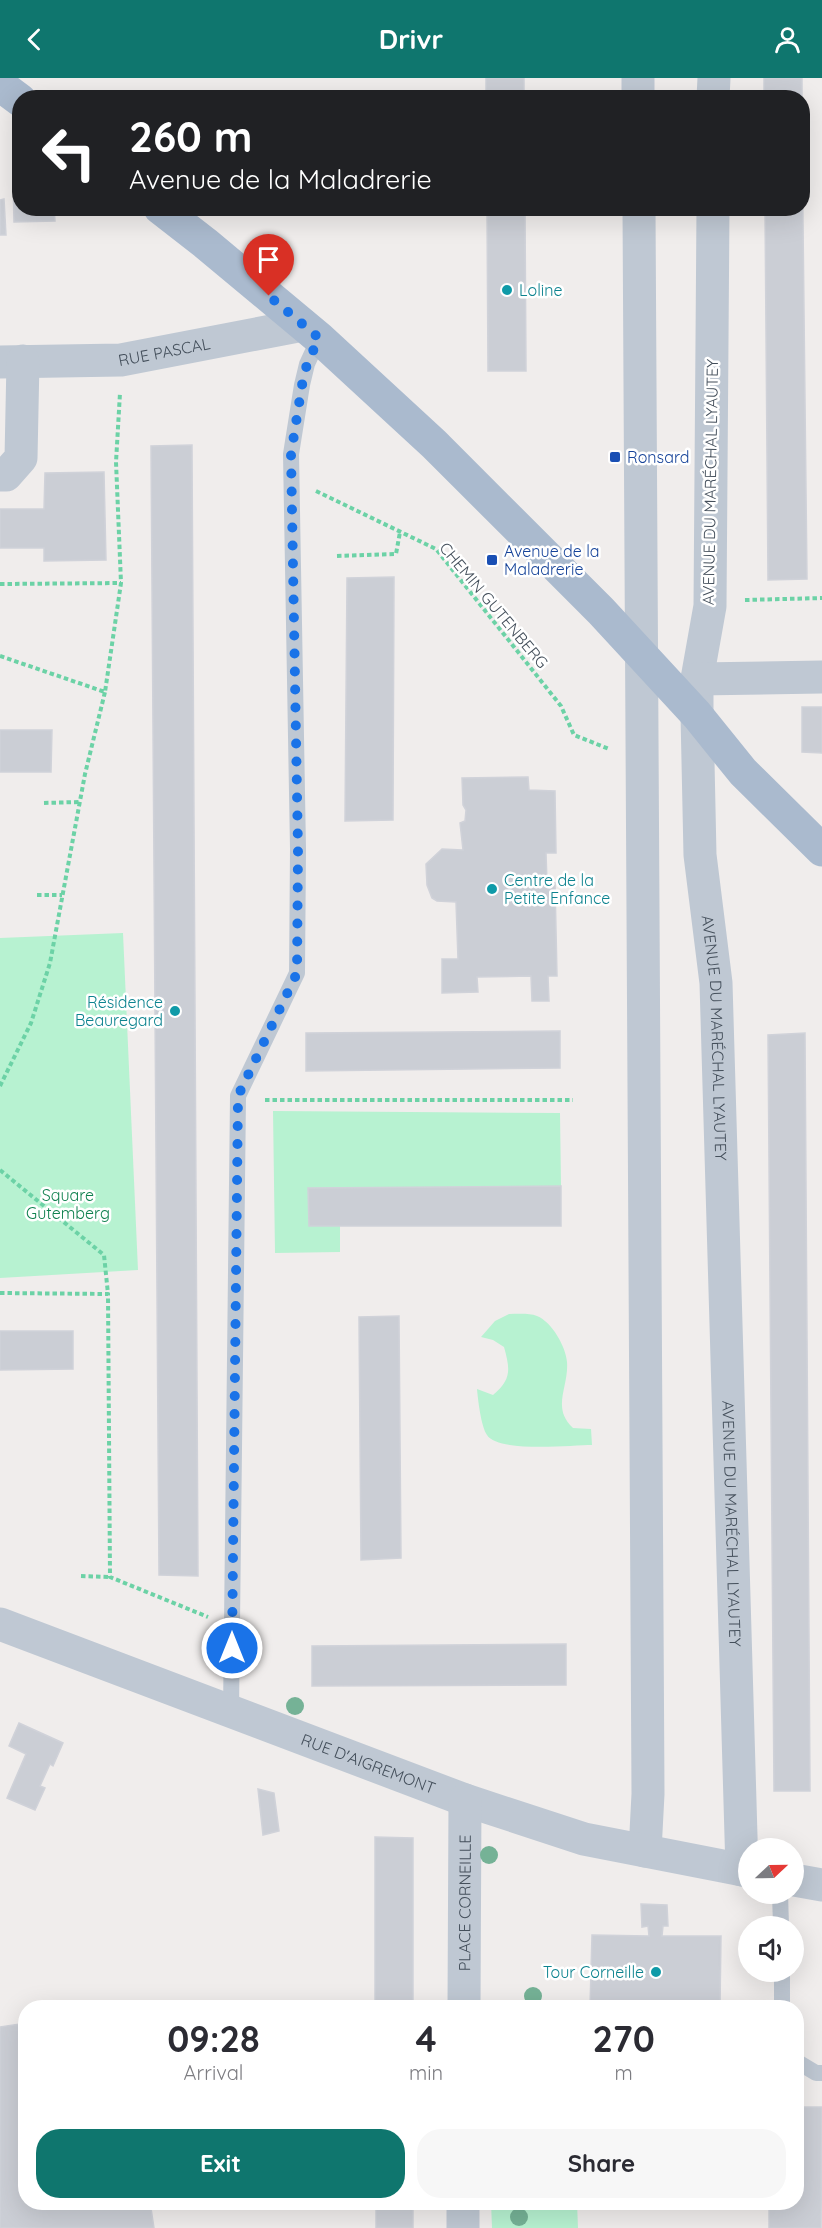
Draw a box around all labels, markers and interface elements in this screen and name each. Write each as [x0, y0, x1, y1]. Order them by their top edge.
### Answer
text: Drivr [379, 22, 443, 56]
icon: back [18, 23, 51, 56]
icon: person [771, 23, 804, 56]
text: 260 m [129, 110, 252, 163]
icon: left [30, 114, 108, 192]
text: Avenue de la Maladrerie [129, 162, 432, 196]
pin [243, 234, 294, 296]
icon: arrive [252, 243, 285, 276]
place label: Loline [519, 280, 563, 300]
marker: Loline [500, 283, 514, 297]
street label: RUE PASCAL [117, 333, 212, 370]
street label: AVENUE DU MARÉCHAL LYAUTEY [698, 359, 722, 605]
place label: Ronsard [627, 447, 689, 467]
marker: Ronsard [608, 450, 622, 464]
street label: CHEMIN GUTENBERG [435, 538, 553, 672]
place label: Avenue de la Maladrerie [504, 541, 600, 579]
marker: Avenue de la Maladrerie [485, 553, 499, 567]
place label: Centre de la Petite Enfance [504, 870, 610, 908]
marker: Centre de la Petite Enfance [485, 882, 499, 896]
street label: AVENUE DU MARÉCHAL LYAUTEY [698, 914, 731, 1161]
place label: Résidence Beauregard [75, 992, 163, 1030]
marker: Résidence Beauregard [168, 1004, 182, 1018]
park label: Square Gutemberg [26, 1185, 110, 1223]
street label: AVENUE DU MARÉCHAL LYAUTEY [718, 1400, 745, 1647]
position arrow [200, 1616, 264, 1680]
street label: RUE D'AIGREMONT [298, 1729, 439, 1798]
street label: PLACE CORNEILLE [454, 1835, 475, 1971]
north arrow [738, 1838, 804, 1904]
map controls [738, 1838, 804, 1982]
button: sound [738, 1916, 804, 1982]
place label: Tour Corneille [543, 1962, 644, 1982]
marker: Tour Corneille [649, 1965, 663, 1979]
text: 09:28 [167, 2016, 260, 2061]
text: 4 [416, 2016, 437, 2061]
text: 270 [592, 2016, 655, 2061]
text: Arrival [184, 2060, 243, 2085]
text: min [409, 2060, 443, 2085]
text: m [614, 2060, 633, 2085]
button: Exit [36, 2129, 405, 2198]
button: Share [417, 2129, 786, 2198]

